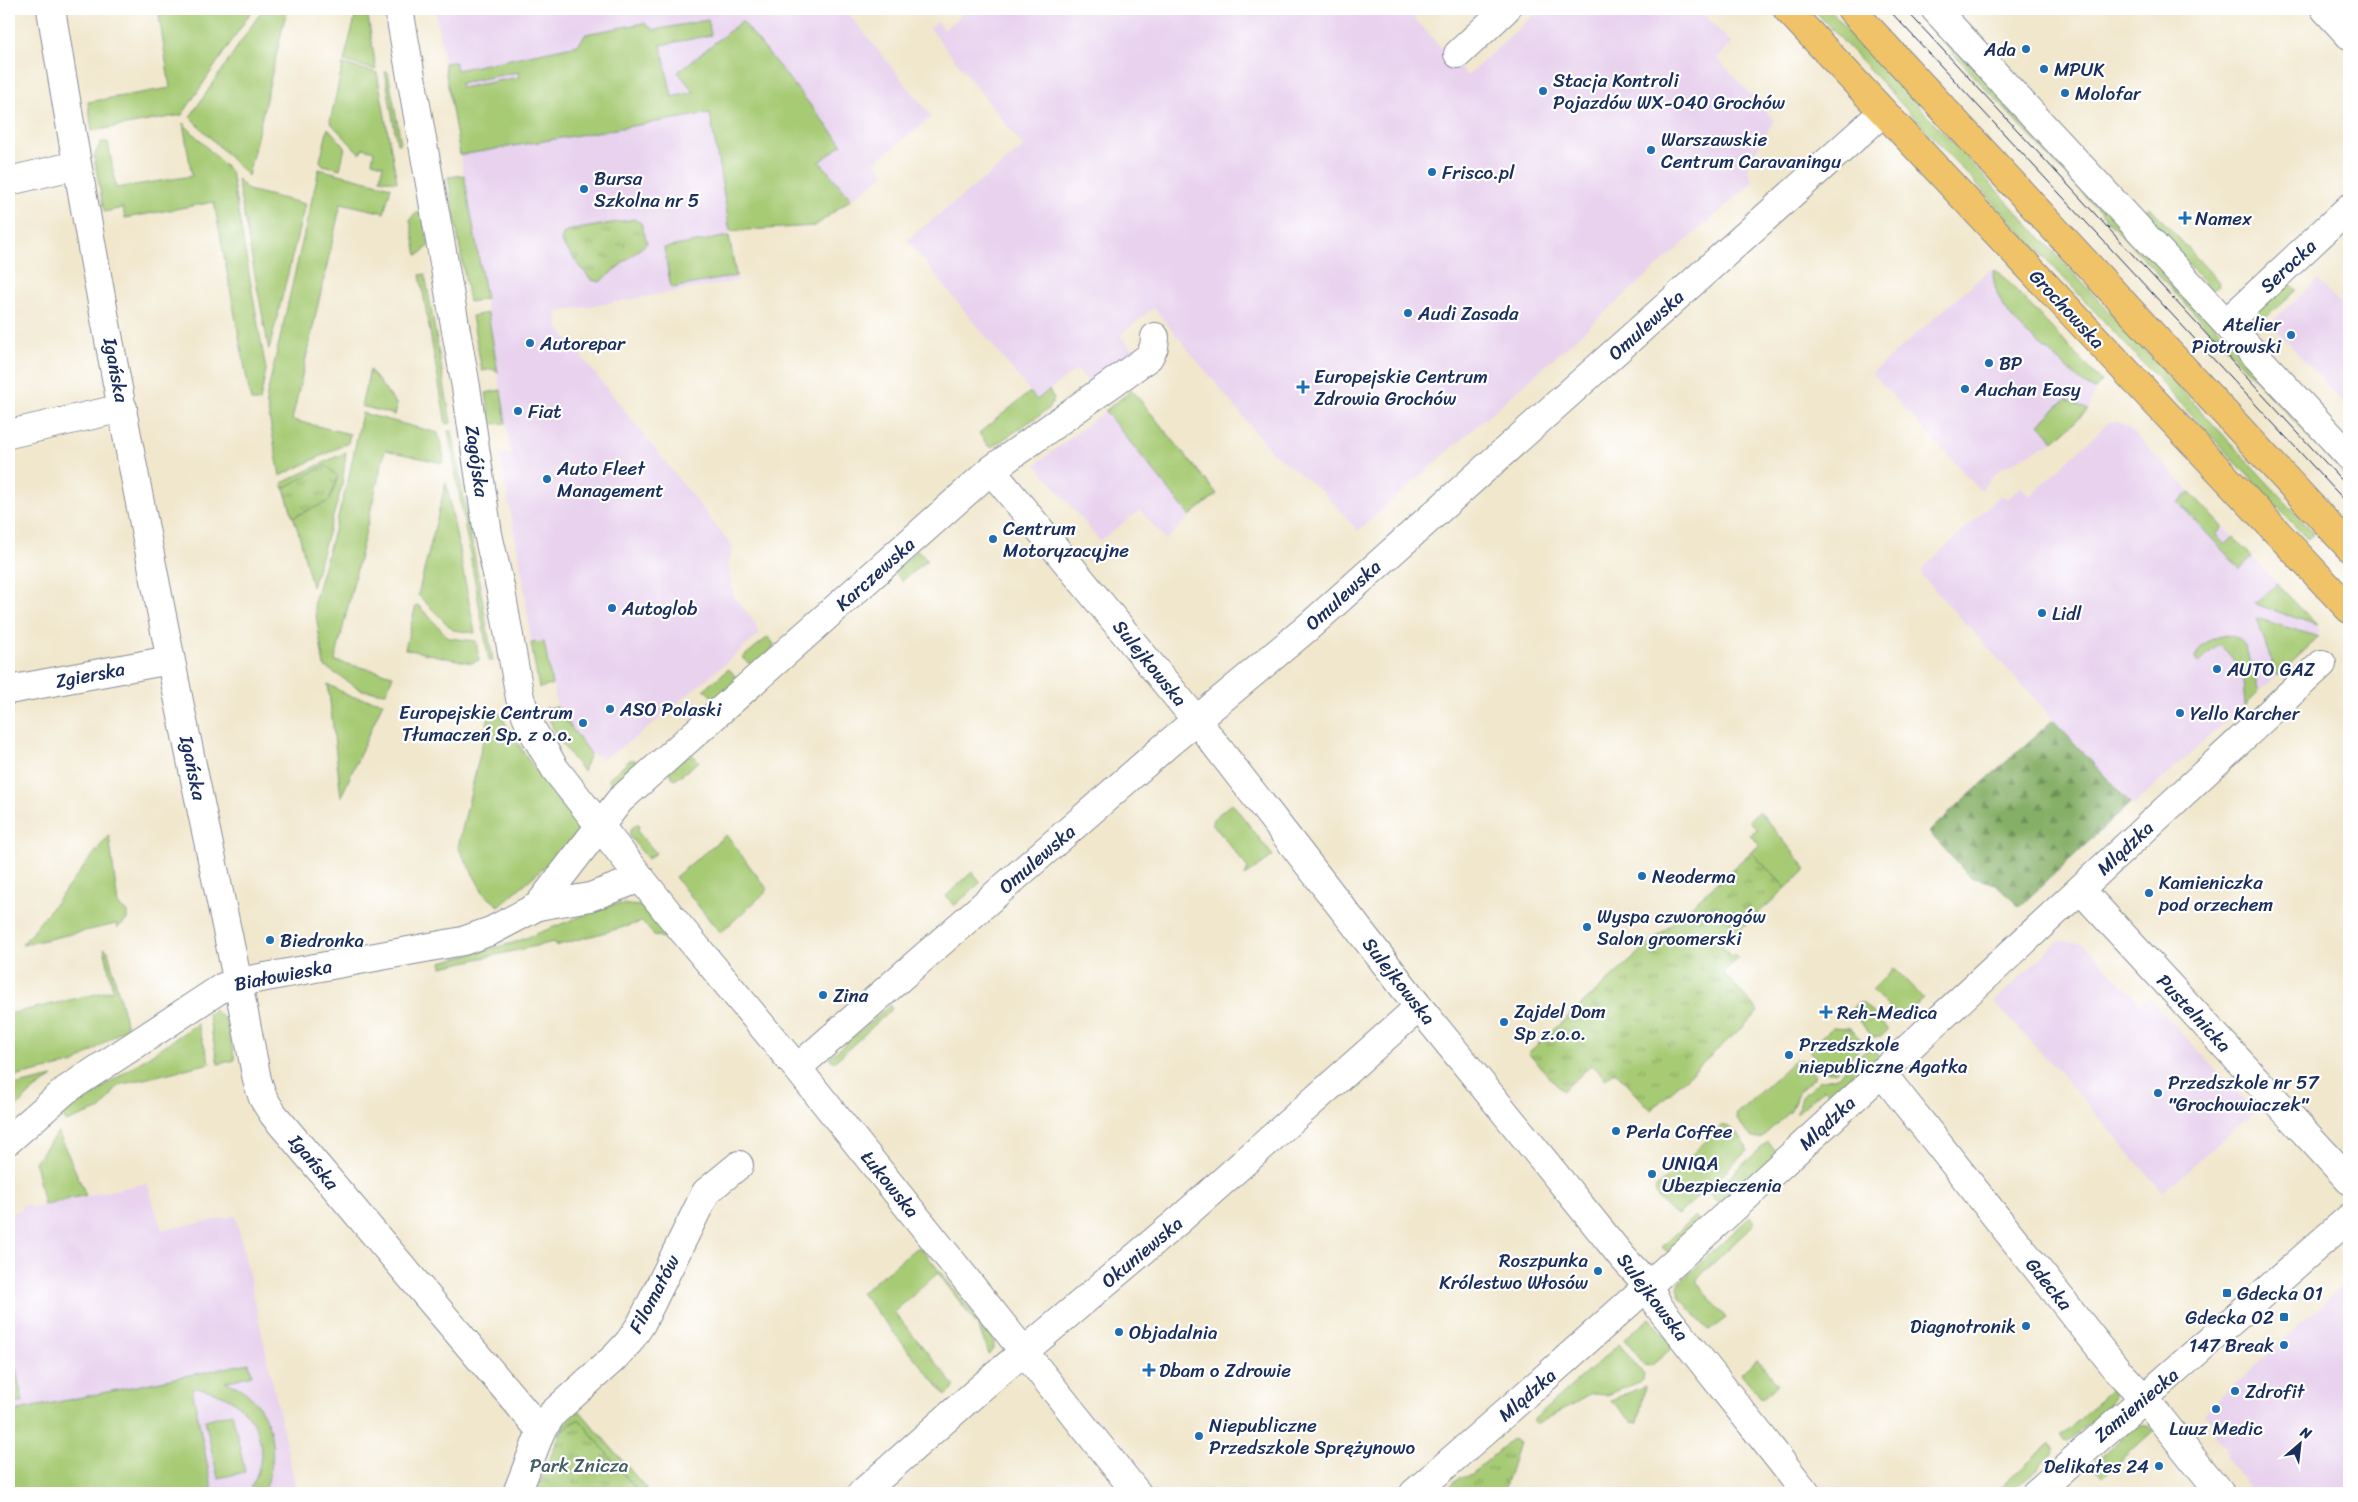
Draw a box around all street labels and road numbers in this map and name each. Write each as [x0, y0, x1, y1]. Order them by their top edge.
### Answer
street label: Serocka [2252, 230, 2325, 301]
street label: Grochowska [2021, 261, 2113, 357]
street label: Omulewska [1600, 281, 1692, 369]
street label: Igańska [93, 334, 139, 406]
street label: Zagójska [456, 423, 498, 500]
street label: Karczewska [827, 528, 923, 619]
street label: Omulewska [1297, 551, 1389, 639]
street label: Sulejkowska [1104, 612, 1196, 714]
street label: Zgierska [52, 652, 128, 698]
street label: Igańska [170, 732, 216, 804]
street label: Mlądzka [2088, 812, 2162, 884]
street label: Omulewska [991, 815, 1084, 902]
street label: Sulejkowska [1354, 930, 1444, 1033]
street label: Białowieska [231, 949, 335, 1001]
street label: Pustelnicka [2148, 966, 2240, 1061]
street label: Mlądzka [1790, 1087, 1864, 1159]
street label: Igańska [280, 1126, 348, 1198]
street label: Łukowska [852, 1143, 928, 1226]
street label: Okuniewska [1094, 1207, 1191, 1296]
street label: Sulejkowska [1608, 1245, 1698, 1349]
street label: Filomatów [619, 1248, 689, 1339]
street label: Gdecka [2017, 1250, 2081, 1318]
street label: Zamieniecka [2086, 1359, 2186, 1451]
street label: Mlądzka [1490, 1360, 1564, 1430]

